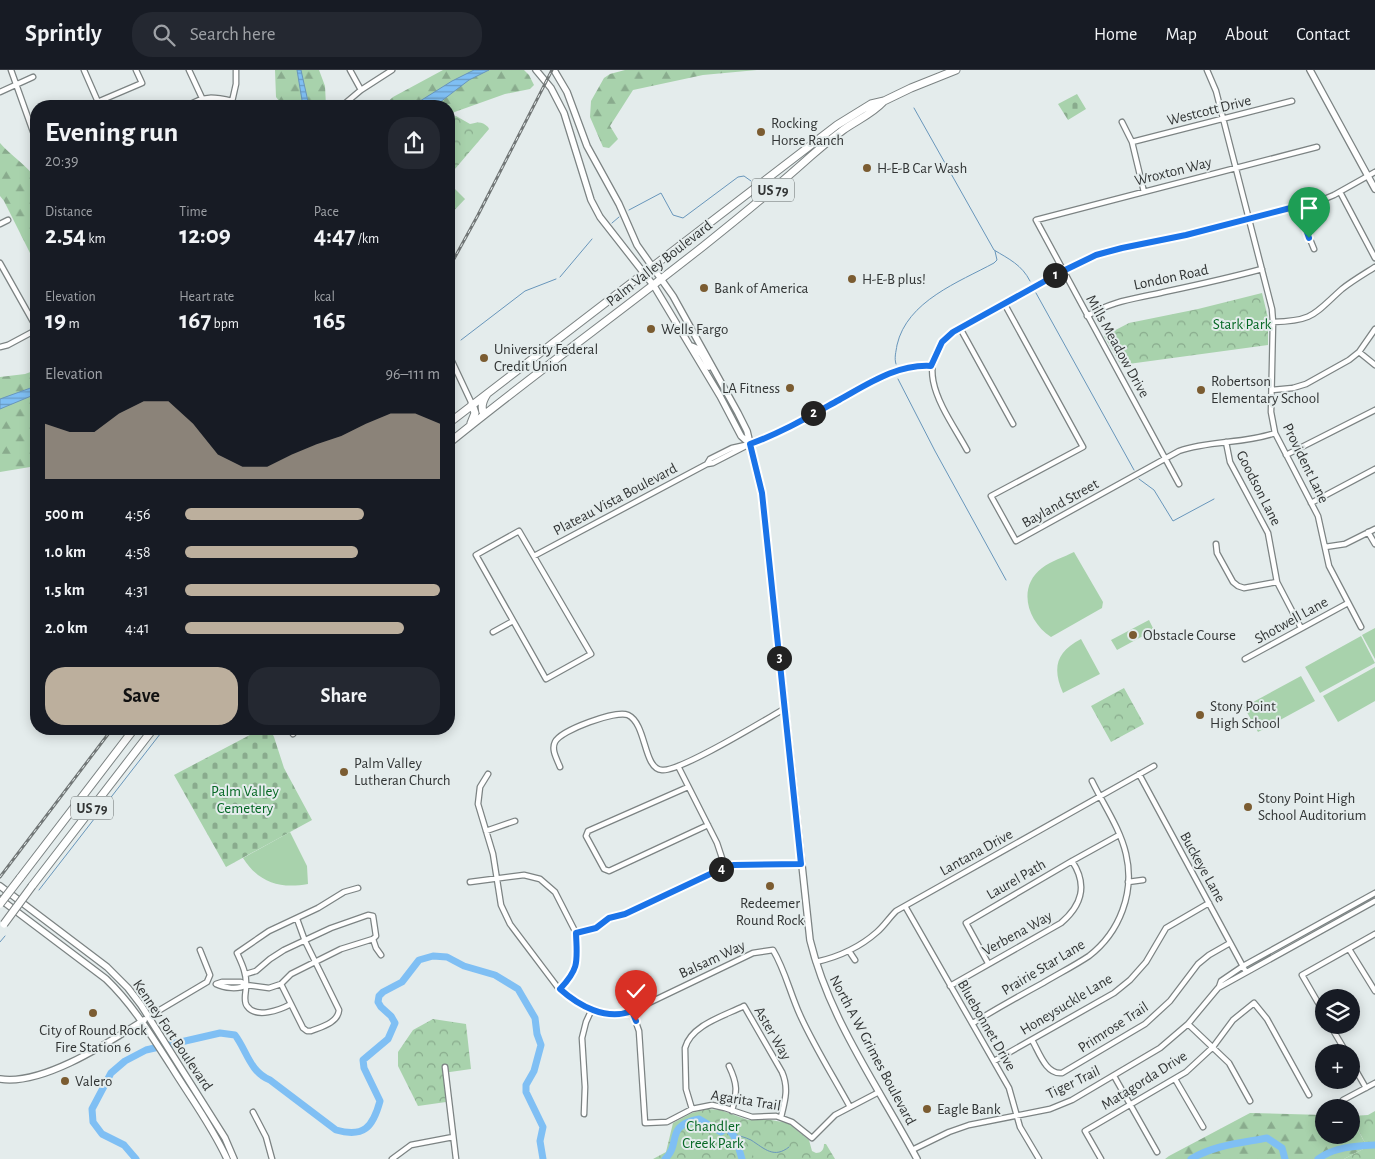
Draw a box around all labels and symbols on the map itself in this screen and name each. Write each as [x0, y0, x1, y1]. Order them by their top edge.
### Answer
street label: Westcott Drive [1166, 93, 1253, 128]
place label: Rocking Horse Ranch [771, 116, 844, 148]
marker: Rocking Horse Ranch [755, 126, 767, 138]
street label: Wroxton Way [1133, 155, 1214, 188]
place label: H-E-B Car Wash [877, 161, 967, 176]
marker: H-E-B Car Wash [861, 162, 873, 174]
road number: US 79 [752, 178, 794, 202]
pin [1288, 187, 1330, 238]
street label: Palm Valley Boulevard [604, 218, 715, 309]
pin: 1 [1042, 262, 1068, 288]
street label: London Road [1132, 262, 1210, 293]
place label: H-E-B plus! [862, 272, 926, 287]
marker: H-E-B plus! [846, 273, 858, 285]
place label: Bank of America [714, 281, 809, 296]
marker: Bank of America [698, 282, 710, 294]
street label: Mills Meadow Drive [1083, 292, 1152, 400]
park label: Stark Park [1213, 317, 1272, 332]
place label: Wells Fargo [661, 322, 728, 337]
marker: Wells Fargo [645, 323, 657, 335]
place label: University Federal Credit Union [494, 342, 598, 374]
marker: University Federal Credit Union [478, 352, 490, 364]
place label: Robertson Elementary School [1211, 374, 1320, 406]
place label: LA Fitness [722, 381, 780, 396]
marker: LA Fitness [784, 382, 796, 394]
marker: Robertson Elementary School [1195, 384, 1207, 396]
pin: 2 [800, 400, 826, 426]
street label: Provident Lane [1280, 421, 1331, 506]
street label: Goodson Lane [1233, 448, 1284, 528]
street label: Plateau Vista Boulevard [551, 460, 680, 538]
street label: Bayland Street [1019, 476, 1101, 531]
street label: Shotwell Lane [1252, 594, 1330, 647]
place label: Obstacle Course [1143, 628, 1236, 643]
marker: Obstacle Course [1127, 629, 1139, 641]
pin: 3 [766, 646, 792, 670]
place label: Stony Point High School [1210, 699, 1280, 731]
marker: Stony Point High School [1194, 709, 1206, 721]
place label: Palm Valley Lutheran Church [354, 756, 451, 788]
marker: Palm Valley Lutheran Church [338, 766, 350, 778]
park label: Palm Valley Cemetery [211, 784, 280, 816]
place label: Stony Point High School Auditorium [1258, 791, 1366, 823]
road number: US 79 [71, 796, 113, 820]
marker: Stony Point High School Auditorium [1242, 801, 1254, 813]
street label: Lantana Drive [937, 826, 1015, 879]
street label: Buckeye Lane [1177, 829, 1228, 905]
pin: 4 [708, 856, 734, 882]
street label: Laurel Path [984, 857, 1048, 902]
marker: Redeemer Round Rock [764, 880, 776, 892]
place label: Redeemer Round Rock [736, 896, 804, 928]
street label: Verbena Way [980, 908, 1055, 959]
street label: Balsam Way [677, 937, 748, 981]
street label: Prairie Star Lane [999, 937, 1088, 998]
pin [615, 970, 657, 1021]
street label: Honeysuckle Lane [1017, 971, 1115, 1038]
street label: North A W Grimes Boulevard [827, 973, 919, 1128]
street label: Kenney Fort Boulevard [130, 977, 215, 1094]
street label: Bluebonnet Drive [955, 977, 1019, 1073]
street label: Primrose Trail [1075, 999, 1151, 1056]
street label: Aster Way [751, 1004, 794, 1063]
marker: City of Round Rock Fire Station 6 [87, 1007, 99, 1019]
place label: City of Round Rock Fire Station 6 [39, 1023, 147, 1055]
street label: Matagorda Drive [1099, 1048, 1190, 1113]
street label: Tiger Trail [1044, 1063, 1103, 1102]
place label: Valero [75, 1074, 112, 1089]
marker: Valero [59, 1075, 71, 1087]
street label: Agarita Trail [710, 1088, 782, 1113]
place label: Eagle Bank [937, 1102, 1001, 1117]
marker: Eagle Bank [921, 1103, 933, 1115]
park label: Chandler Creek Park [682, 1119, 744, 1151]

